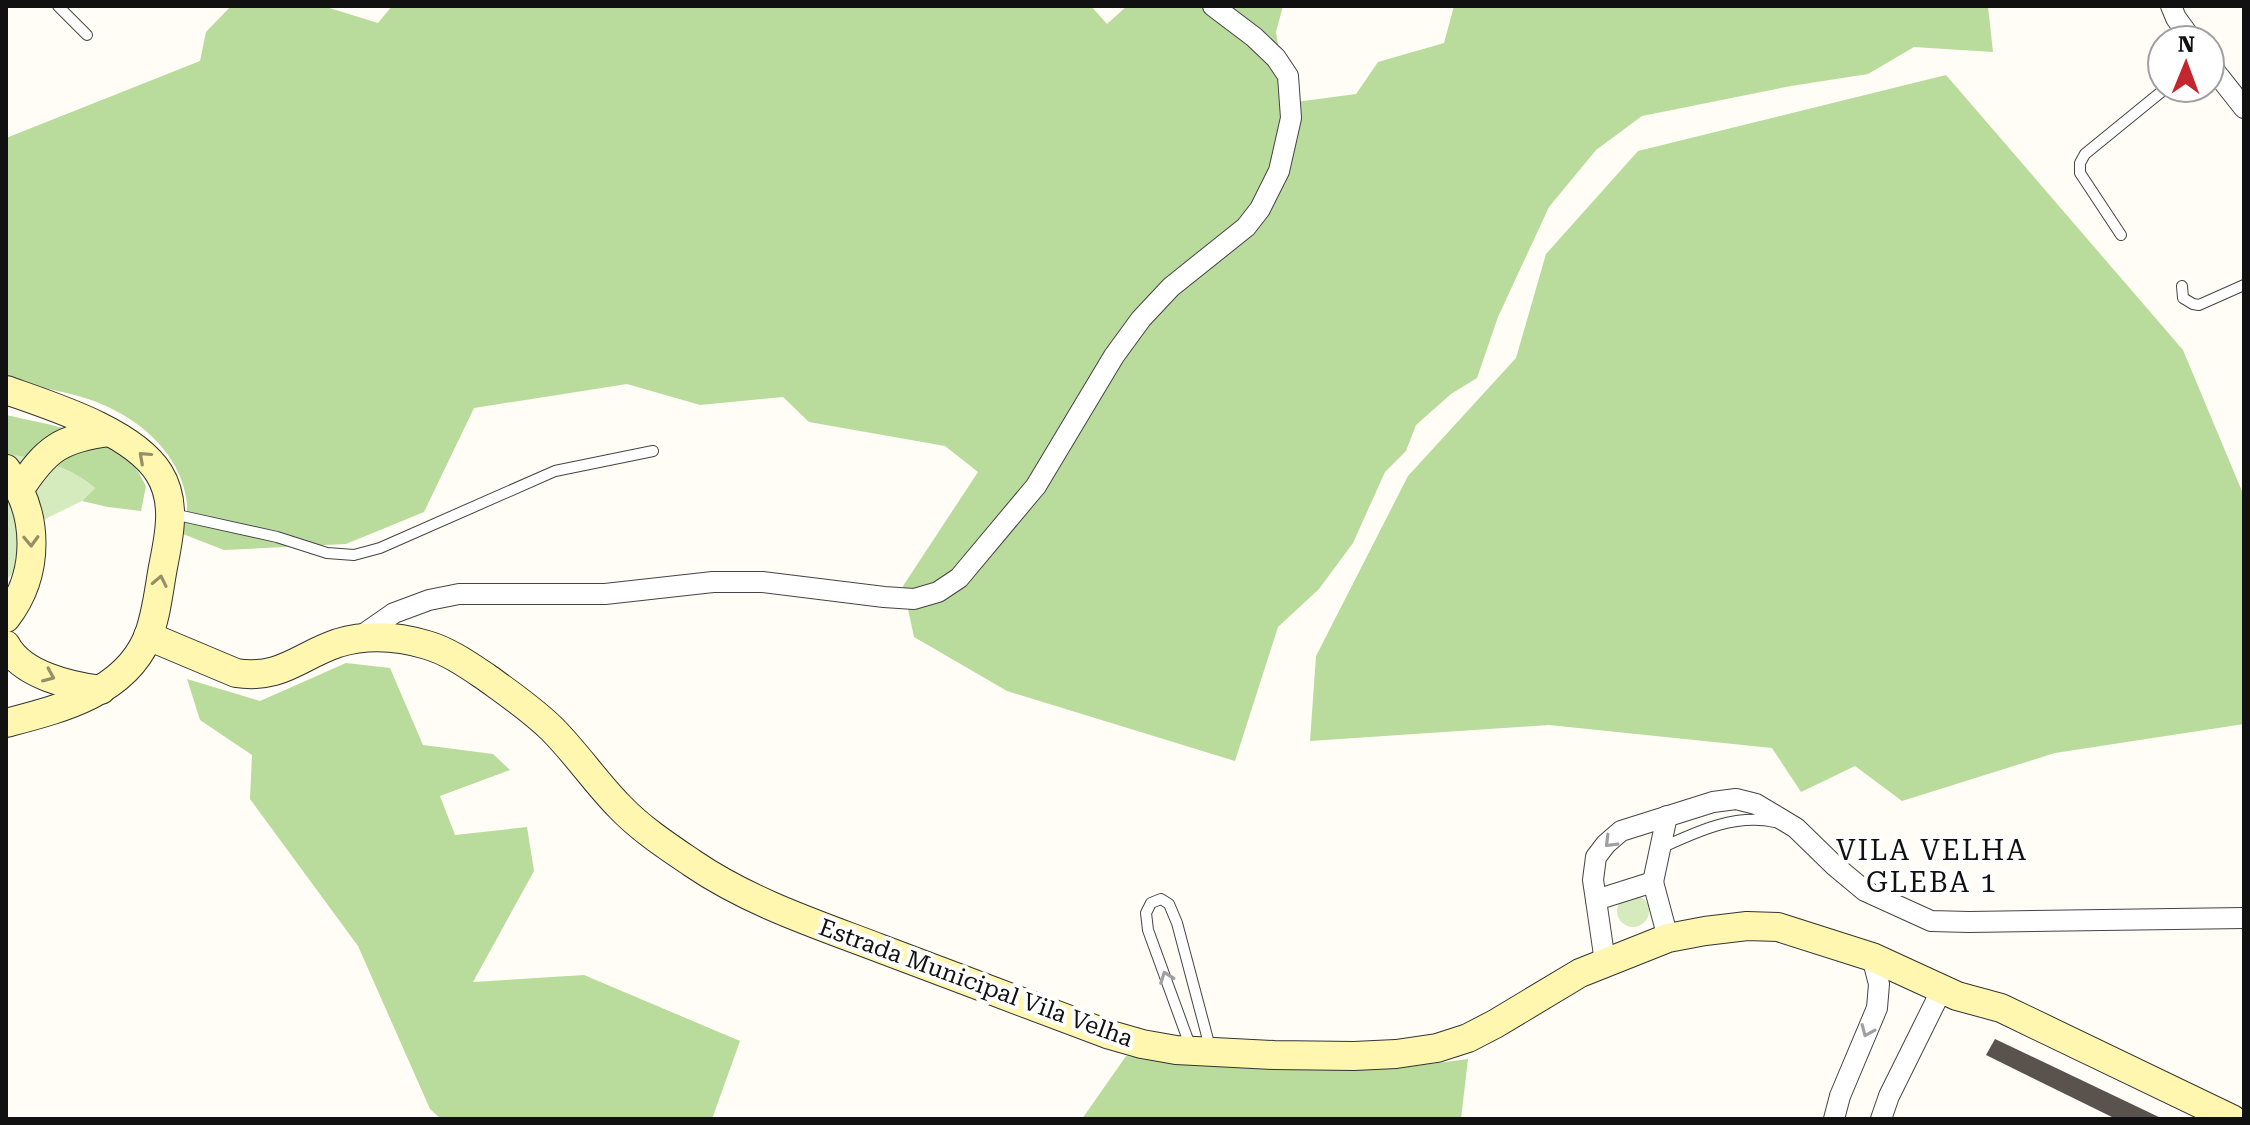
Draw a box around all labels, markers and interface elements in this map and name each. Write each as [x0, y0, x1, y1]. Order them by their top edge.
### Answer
north arrow [2146, 24, 2226, 104]
text: N [2178, 32, 2195, 57]
one-way arrow [138, 452, 153, 467]
one-way arrow [23, 535, 40, 548]
one-way arrow [151, 575, 168, 589]
one-way arrow [41, 667, 55, 683]
one-way arrow [1605, 833, 1619, 847]
district label: VILA VELHA GLEBA 1 [1836, 834, 2028, 899]
street label: Estrada Municipal Vila Velha [815, 913, 1137, 1053]
one-way arrow [1159, 971, 1176, 985]
one-way arrow [1861, 1023, 1877, 1037]

